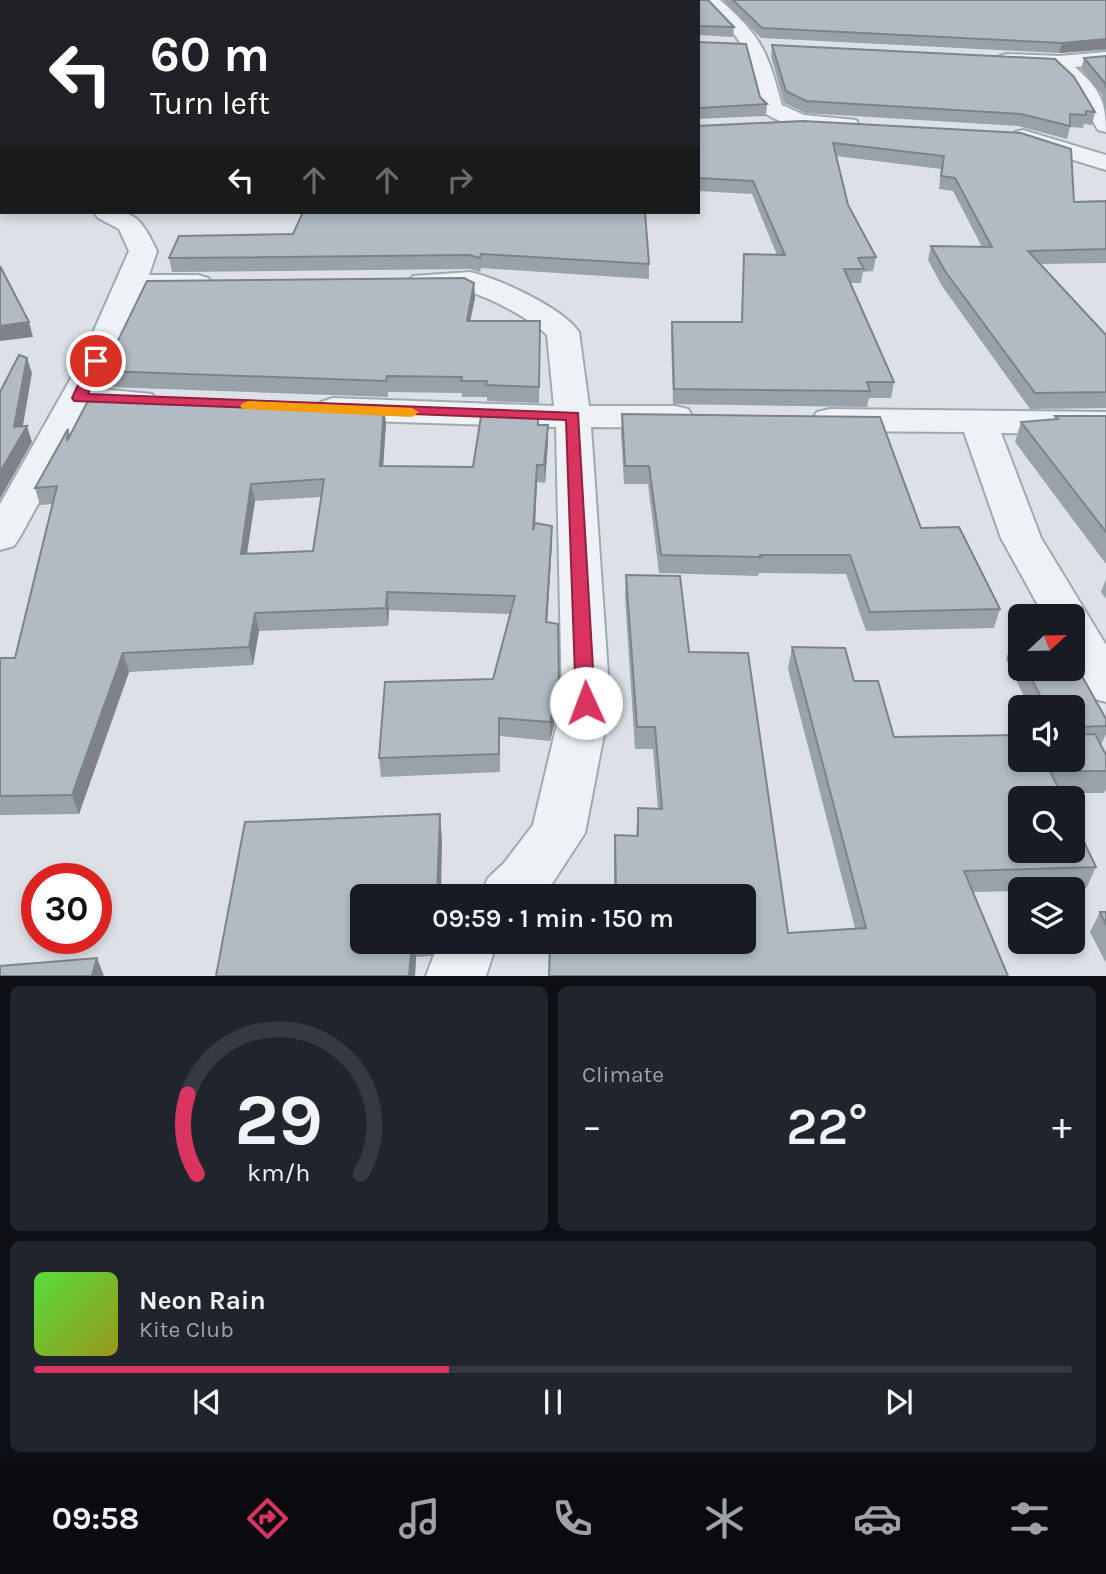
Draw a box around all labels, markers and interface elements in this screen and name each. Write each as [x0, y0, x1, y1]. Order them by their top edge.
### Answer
text: 60 m [150, 26, 270, 83]
icon: left [35, 28, 126, 119]
text: Turn left [150, 85, 270, 122]
icon: left [222, 161, 260, 199]
icon: ahead [295, 161, 333, 199]
icon: ahead [368, 161, 406, 199]
icon: right [441, 161, 479, 199]
pin [66, 331, 126, 391]
icon: arrive [77, 342, 115, 380]
north arrow [1008, 604, 1085, 681]
map controls [1008, 604, 1085, 954]
position arrow [549, 666, 623, 740]
button: sound [1008, 695, 1085, 772]
button: search [1008, 786, 1085, 863]
speed limit sign: 30 [21, 863, 112, 954]
button: layers [1008, 877, 1085, 954]
text: 09:59 · 1 min · 150 m [432, 903, 674, 934]
text: Climate [582, 1061, 664, 1088]
text: 29 [235, 1078, 323, 1163]
text: 22° [786, 1096, 868, 1157]
text: − [582, 1104, 602, 1149]
text: + [1052, 1104, 1072, 1149]
text: km/h [247, 1158, 311, 1187]
text: Neon Rain [139, 1285, 266, 1316]
text: Kite Club [139, 1316, 234, 1343]
icon: previous [188, 1383, 226, 1421]
icon: pause [534, 1383, 572, 1421]
icon: next [880, 1383, 918, 1421]
icon: directions [243, 1494, 292, 1543]
icon: music [395, 1494, 444, 1543]
icon: phone [548, 1494, 597, 1543]
icon: climate [700, 1494, 749, 1543]
icon: car [853, 1494, 902, 1543]
icon: filters [1005, 1494, 1054, 1543]
text: 09:58 [52, 1500, 139, 1537]

